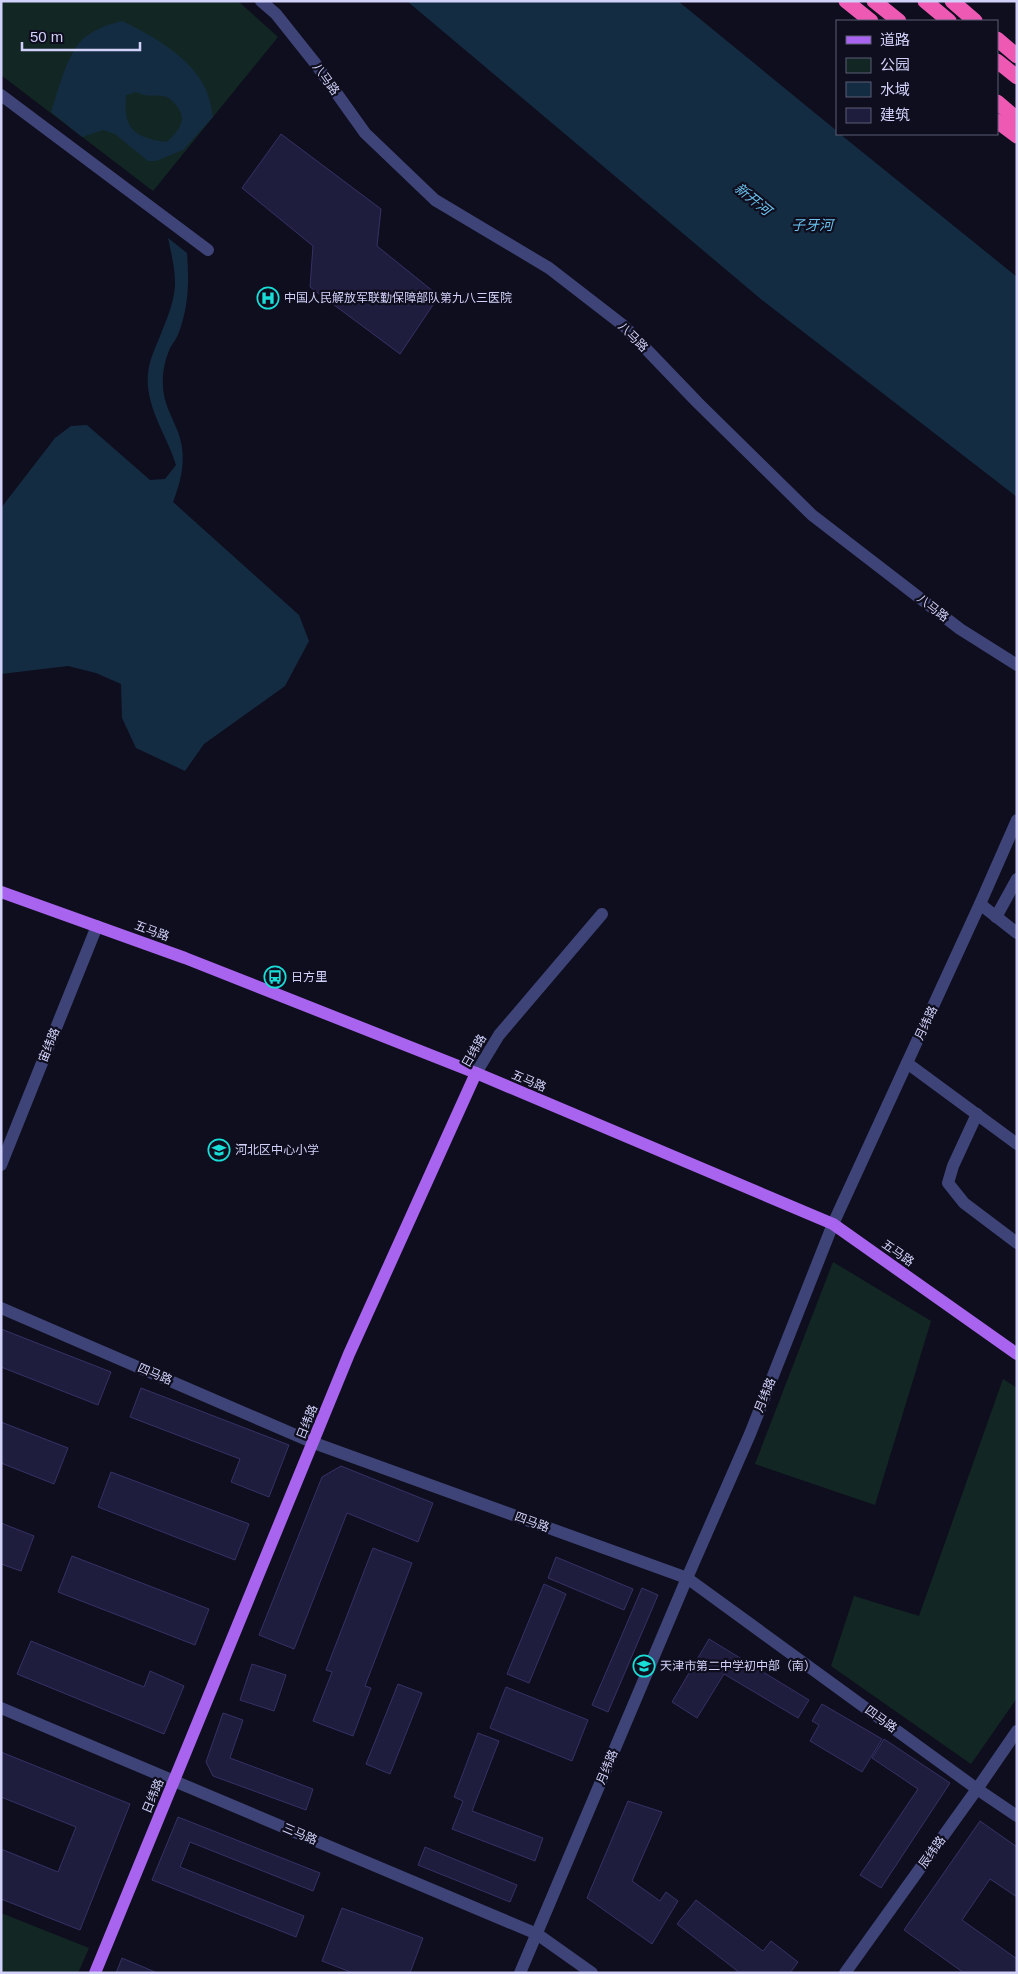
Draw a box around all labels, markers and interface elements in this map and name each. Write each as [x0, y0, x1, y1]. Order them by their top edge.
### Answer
scale bar [22, 20, 140, 52]
legend [836, 20, 998, 135]
text: 50 m [30, 28, 63, 45]
text: 道路 [880, 31, 910, 48]
text: 公园 [880, 56, 910, 73]
street label: 八马路 [310, 60, 342, 98]
text: 水域 [880, 81, 910, 98]
text: 建筑 [880, 106, 910, 123]
water label: 新开河 [732, 180, 777, 220]
water label: 子牙河 [791, 217, 836, 233]
hospital icon: 中国人民解放军联勤保障部队第九八三医院 [256, 286, 280, 310]
place label: 中国人民解放军联勤保障部队第九八三医院 [284, 291, 512, 305]
street label: 八马路 [615, 319, 651, 355]
street label: 八马路 [915, 591, 951, 625]
street label: 五马路 [133, 918, 171, 944]
bus stop icon: 日方里 [263, 965, 287, 989]
place label: 日方里 [291, 970, 327, 984]
street label: 月纬路 [912, 1004, 940, 1042]
street label: 宙纬路 [36, 1026, 62, 1064]
street label: 日纬路 [459, 1032, 489, 1070]
street label: 五马路 [510, 1068, 548, 1094]
school or university icon: 河北区中心小学 [207, 1138, 231, 1162]
place label: 河北区中心小学 [235, 1143, 319, 1157]
street label: 五马路 [879, 1237, 917, 1269]
street label: 四马路 [136, 1361, 174, 1387]
street label: 月纬路 [752, 1376, 778, 1414]
street label: 日纬路 [294, 1403, 320, 1441]
street label: 四马路 [513, 1509, 551, 1535]
school or university icon: 天津市第二中学初中部（南） [632, 1654, 656, 1678]
place label: 天津市第二中学初中部（南） [660, 1659, 816, 1673]
street label: 四马路 [862, 1703, 900, 1735]
street label: 月纬路 [594, 1748, 620, 1786]
street label: 日纬路 [140, 1777, 166, 1815]
street label: 三马路 [281, 1821, 319, 1847]
street label: 辰纬路 [916, 1833, 948, 1871]

